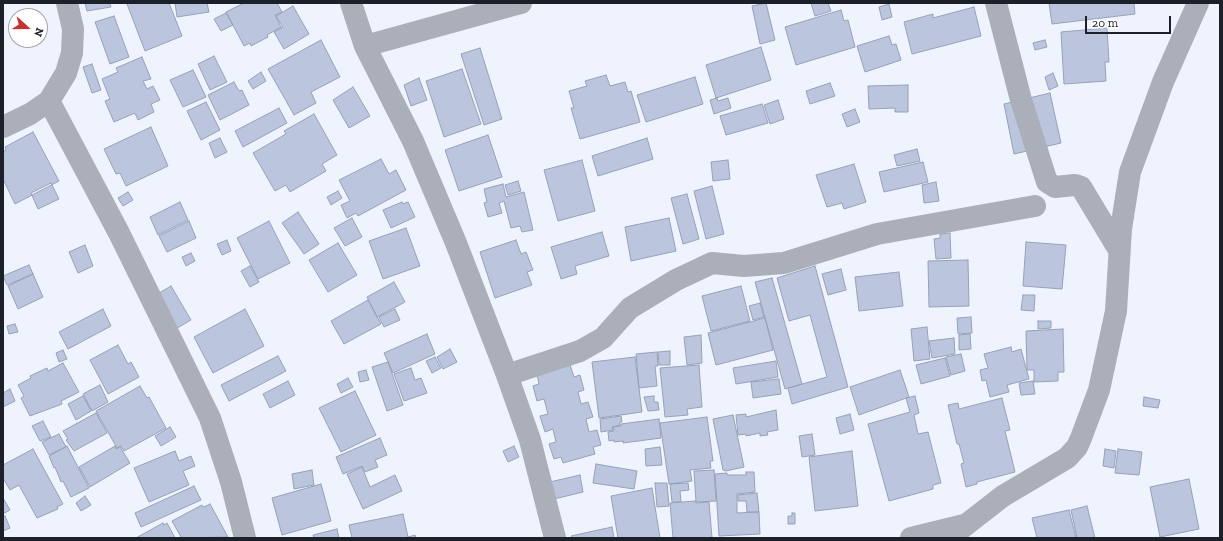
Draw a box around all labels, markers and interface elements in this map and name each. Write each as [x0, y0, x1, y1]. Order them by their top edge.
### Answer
north arrow [8, 8, 48, 48]
scale bar [1087, 8, 1173, 34]
text: 20 m [1092, 16, 1118, 30]
text: N [31, 26, 46, 38]

